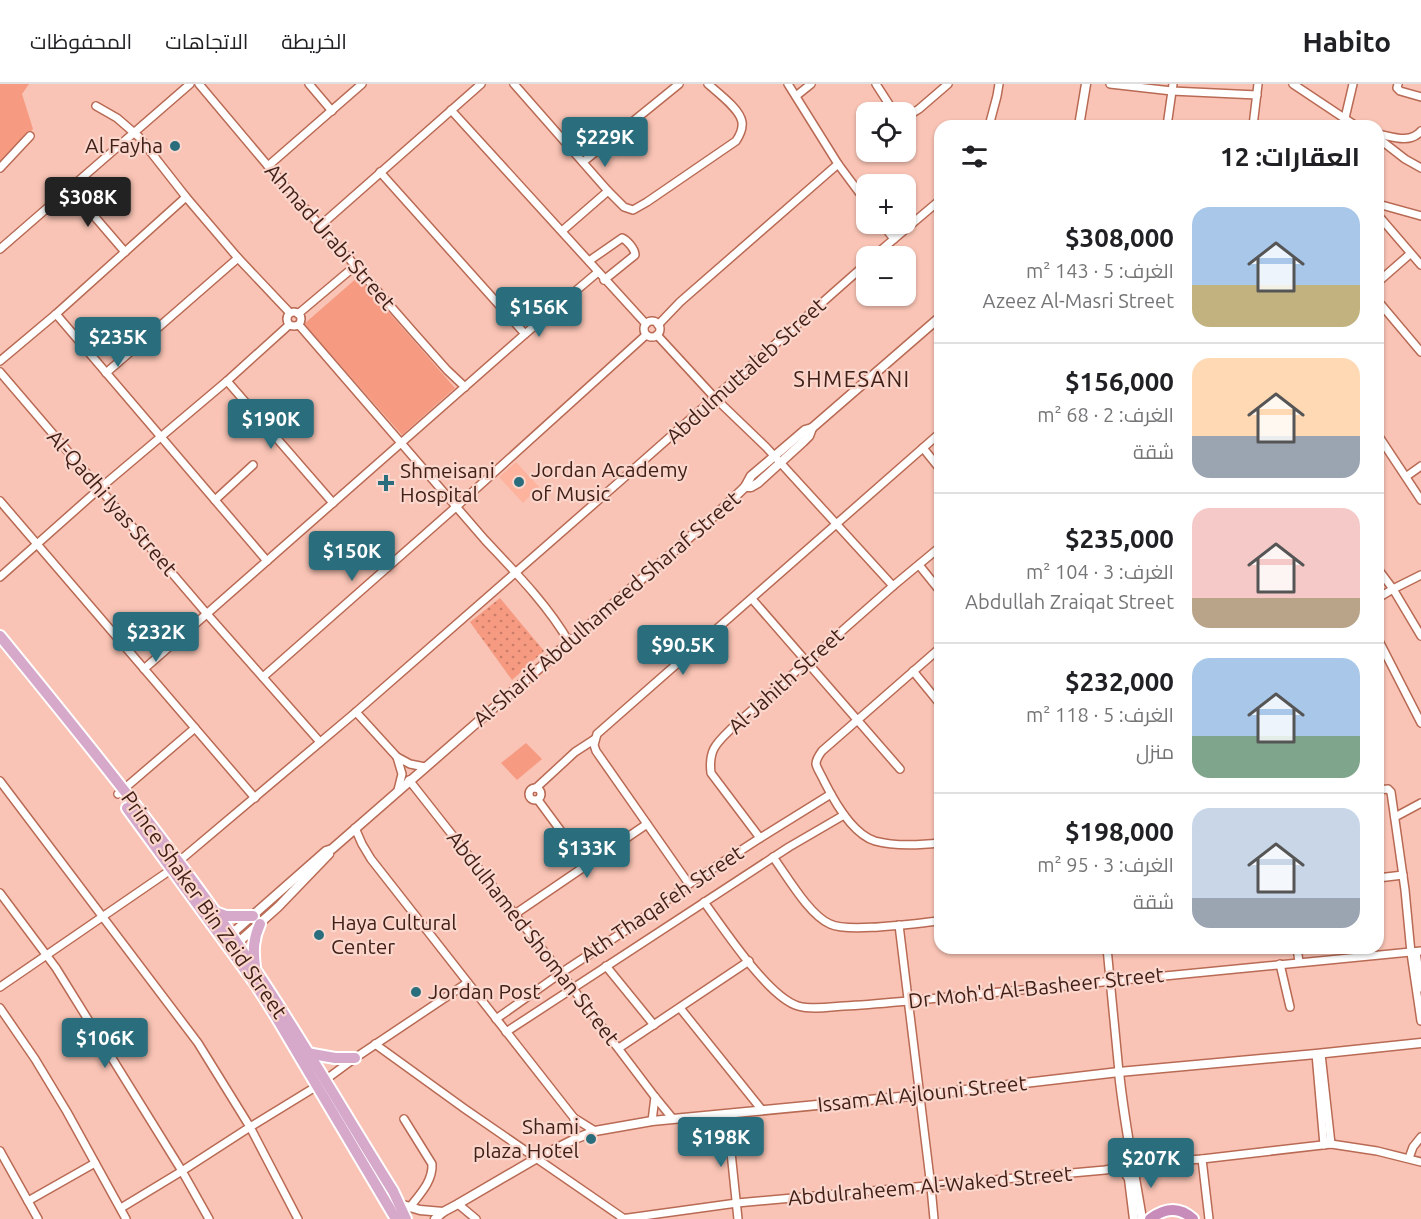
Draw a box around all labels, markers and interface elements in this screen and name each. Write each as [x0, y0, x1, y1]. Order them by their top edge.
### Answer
text: Habito [1302, 26, 1391, 57]
text: المحفوظات [30, 29, 132, 53]
text: الاتجاهات [165, 29, 248, 53]
text: الخريطة [281, 29, 347, 53]
map controls [856, 102, 916, 306]
button: locate [856, 102, 916, 162]
pin: $229K [563, 117, 647, 168]
text: $229K [576, 125, 634, 148]
place label: Al Fayha [85, 133, 163, 157]
marker: Al Fayha [168, 139, 182, 153]
icon: filters [958, 140, 991, 173]
text: العقارات: 12 [1220, 142, 1360, 171]
street label: Ahmad Urabi Street [261, 158, 401, 314]
button: + [856, 174, 916, 234]
pin: $308K [46, 177, 130, 228]
text: $308K [59, 185, 117, 208]
text: $308,000 [1065, 223, 1174, 252]
icon: home [1240, 231, 1312, 303]
button: − [856, 246, 916, 306]
text: الغرف: 5 · 143 m² [1026, 259, 1174, 282]
pin: $156K [497, 287, 581, 338]
text: Azeez Al-Masri Street [983, 289, 1174, 312]
street label: Abdulmuttaleb Street [661, 292, 830, 448]
text: $156K [510, 295, 568, 318]
pin: $235K [76, 317, 160, 368]
text: $235K [89, 325, 147, 348]
district label: SHMESANI [793, 366, 911, 391]
text: $156,000 [1065, 367, 1174, 396]
icon: home [1240, 382, 1312, 454]
pin: $190K [229, 399, 313, 450]
text: الغرف: 2 · 68 m² [1037, 403, 1174, 426]
text: $190K [242, 407, 300, 430]
street label: Al-Qadhi Iyas Street [43, 425, 183, 580]
text: شقة [1133, 440, 1174, 463]
place label: Jordan Academy of Music [531, 457, 688, 505]
place label: Shmeisani Hospital [400, 458, 495, 506]
marker: Shmeisani Hospital [377, 474, 395, 492]
marker: Jordan Academy of Music [512, 475, 526, 489]
street label: Al-Sharif Abdulhameed Sharaf Street [468, 486, 745, 731]
text: $235,000 [1065, 524, 1174, 553]
pin: $150K [310, 531, 394, 582]
icon: home [1240, 532, 1312, 604]
text: $150K [323, 539, 381, 562]
text: الغرف: 3 · 104 m² [1026, 560, 1174, 583]
text: Abdullah Zraiqat Street [965, 590, 1174, 613]
pin: $232K [114, 612, 198, 663]
text: $232K [127, 620, 185, 643]
street label: Al-Jahith Street [723, 622, 848, 738]
pin: $90.5K [634, 625, 732, 676]
text: $90.5K [651, 633, 715, 656]
text: $232,000 [1065, 667, 1174, 696]
icon: home [1240, 682, 1312, 754]
text: الغرف: 5 · 118 m² [1026, 703, 1174, 726]
text: منزل [1136, 740, 1174, 763]
street label: Prince Shaker Bin Zeid Street [117, 786, 293, 1023]
text: $198,000 [1065, 817, 1174, 846]
street label: Abdulhamed Shoman Street [443, 826, 625, 1049]
pin: $133K [545, 828, 629, 879]
icon: home [1240, 832, 1312, 904]
text: $133K [558, 836, 616, 859]
street label: Ath Thaqafeh Street [575, 840, 747, 967]
text: الغرف: 3 · 95 m² [1037, 853, 1174, 876]
text: شقة [1133, 890, 1174, 913]
place label: Haya Cultural Center [331, 910, 457, 958]
marker: Haya Cultural Center [312, 928, 326, 942]
street label: Dr Moh'd Al-Basheer Street [907, 962, 1165, 1012]
place label: Jordan Post [428, 979, 540, 1003]
marker: Jordan Post [409, 985, 423, 999]
pin: $106K [63, 1018, 147, 1069]
text: $106K [76, 1026, 134, 1049]
street label: Issam Al Ajlouni Street [816, 1070, 1028, 1116]
place label: Shami plaza Hotel [473, 1114, 579, 1162]
pin: $198K [679, 1117, 763, 1168]
text: $198K [692, 1125, 750, 1148]
marker: Shami plaza Hotel [584, 1132, 598, 1146]
pin: $207K [1109, 1138, 1193, 1189]
text: $207K [1122, 1146, 1180, 1169]
street label: Abdulraheem Al-Waked Street [787, 1161, 1073, 1209]

